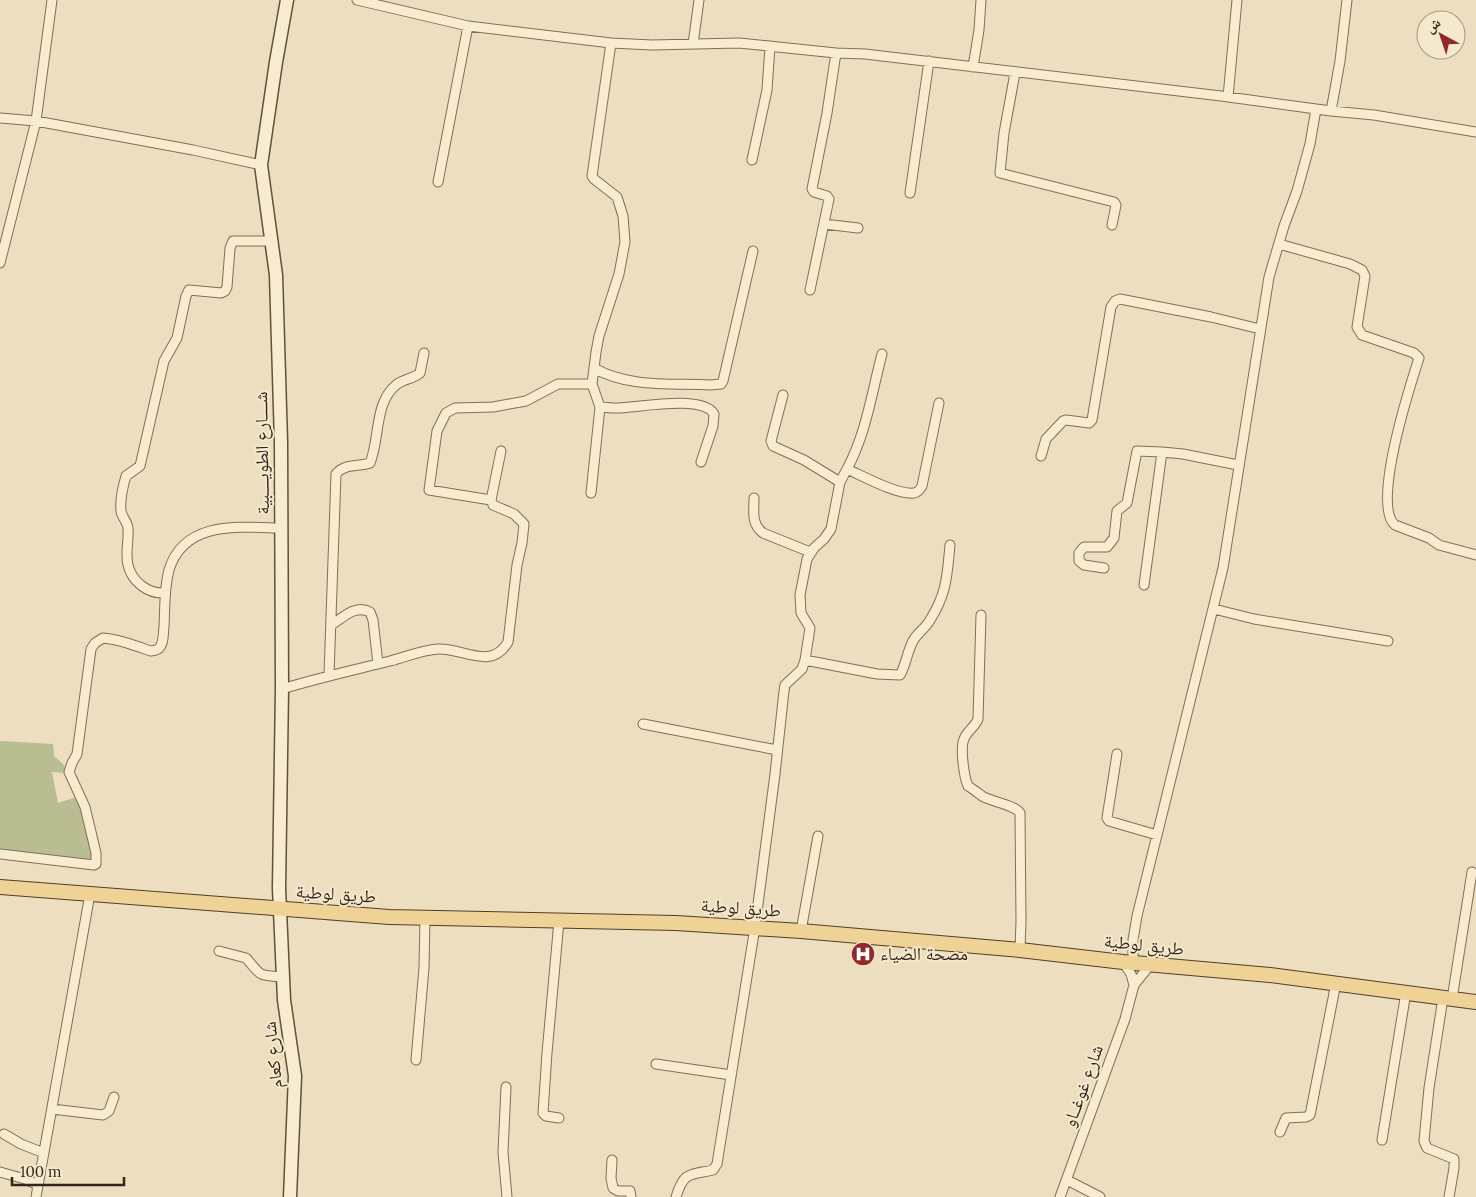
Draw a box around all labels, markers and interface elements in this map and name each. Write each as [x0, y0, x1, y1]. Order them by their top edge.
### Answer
north arrow [1416, 10, 1466, 60]
text: ش [1421, 13, 1444, 37]
street label: شــــارع الطويــــبية [249, 391, 274, 515]
street label: طريق لوطية [295, 879, 377, 908]
street label: طريق لوطية [700, 893, 782, 922]
street label: طريق لوطية [1103, 929, 1185, 960]
hospital icon: مصحة الضياء [850, 941, 876, 967]
place label: مصحة الضياء [880, 942, 968, 965]
street label: شارع كعام [258, 1020, 288, 1090]
street label: شارع غوغــاو [1057, 1041, 1108, 1130]
scale bar [12, 1154, 125, 1186]
text: 100 m [20, 1162, 61, 1181]

